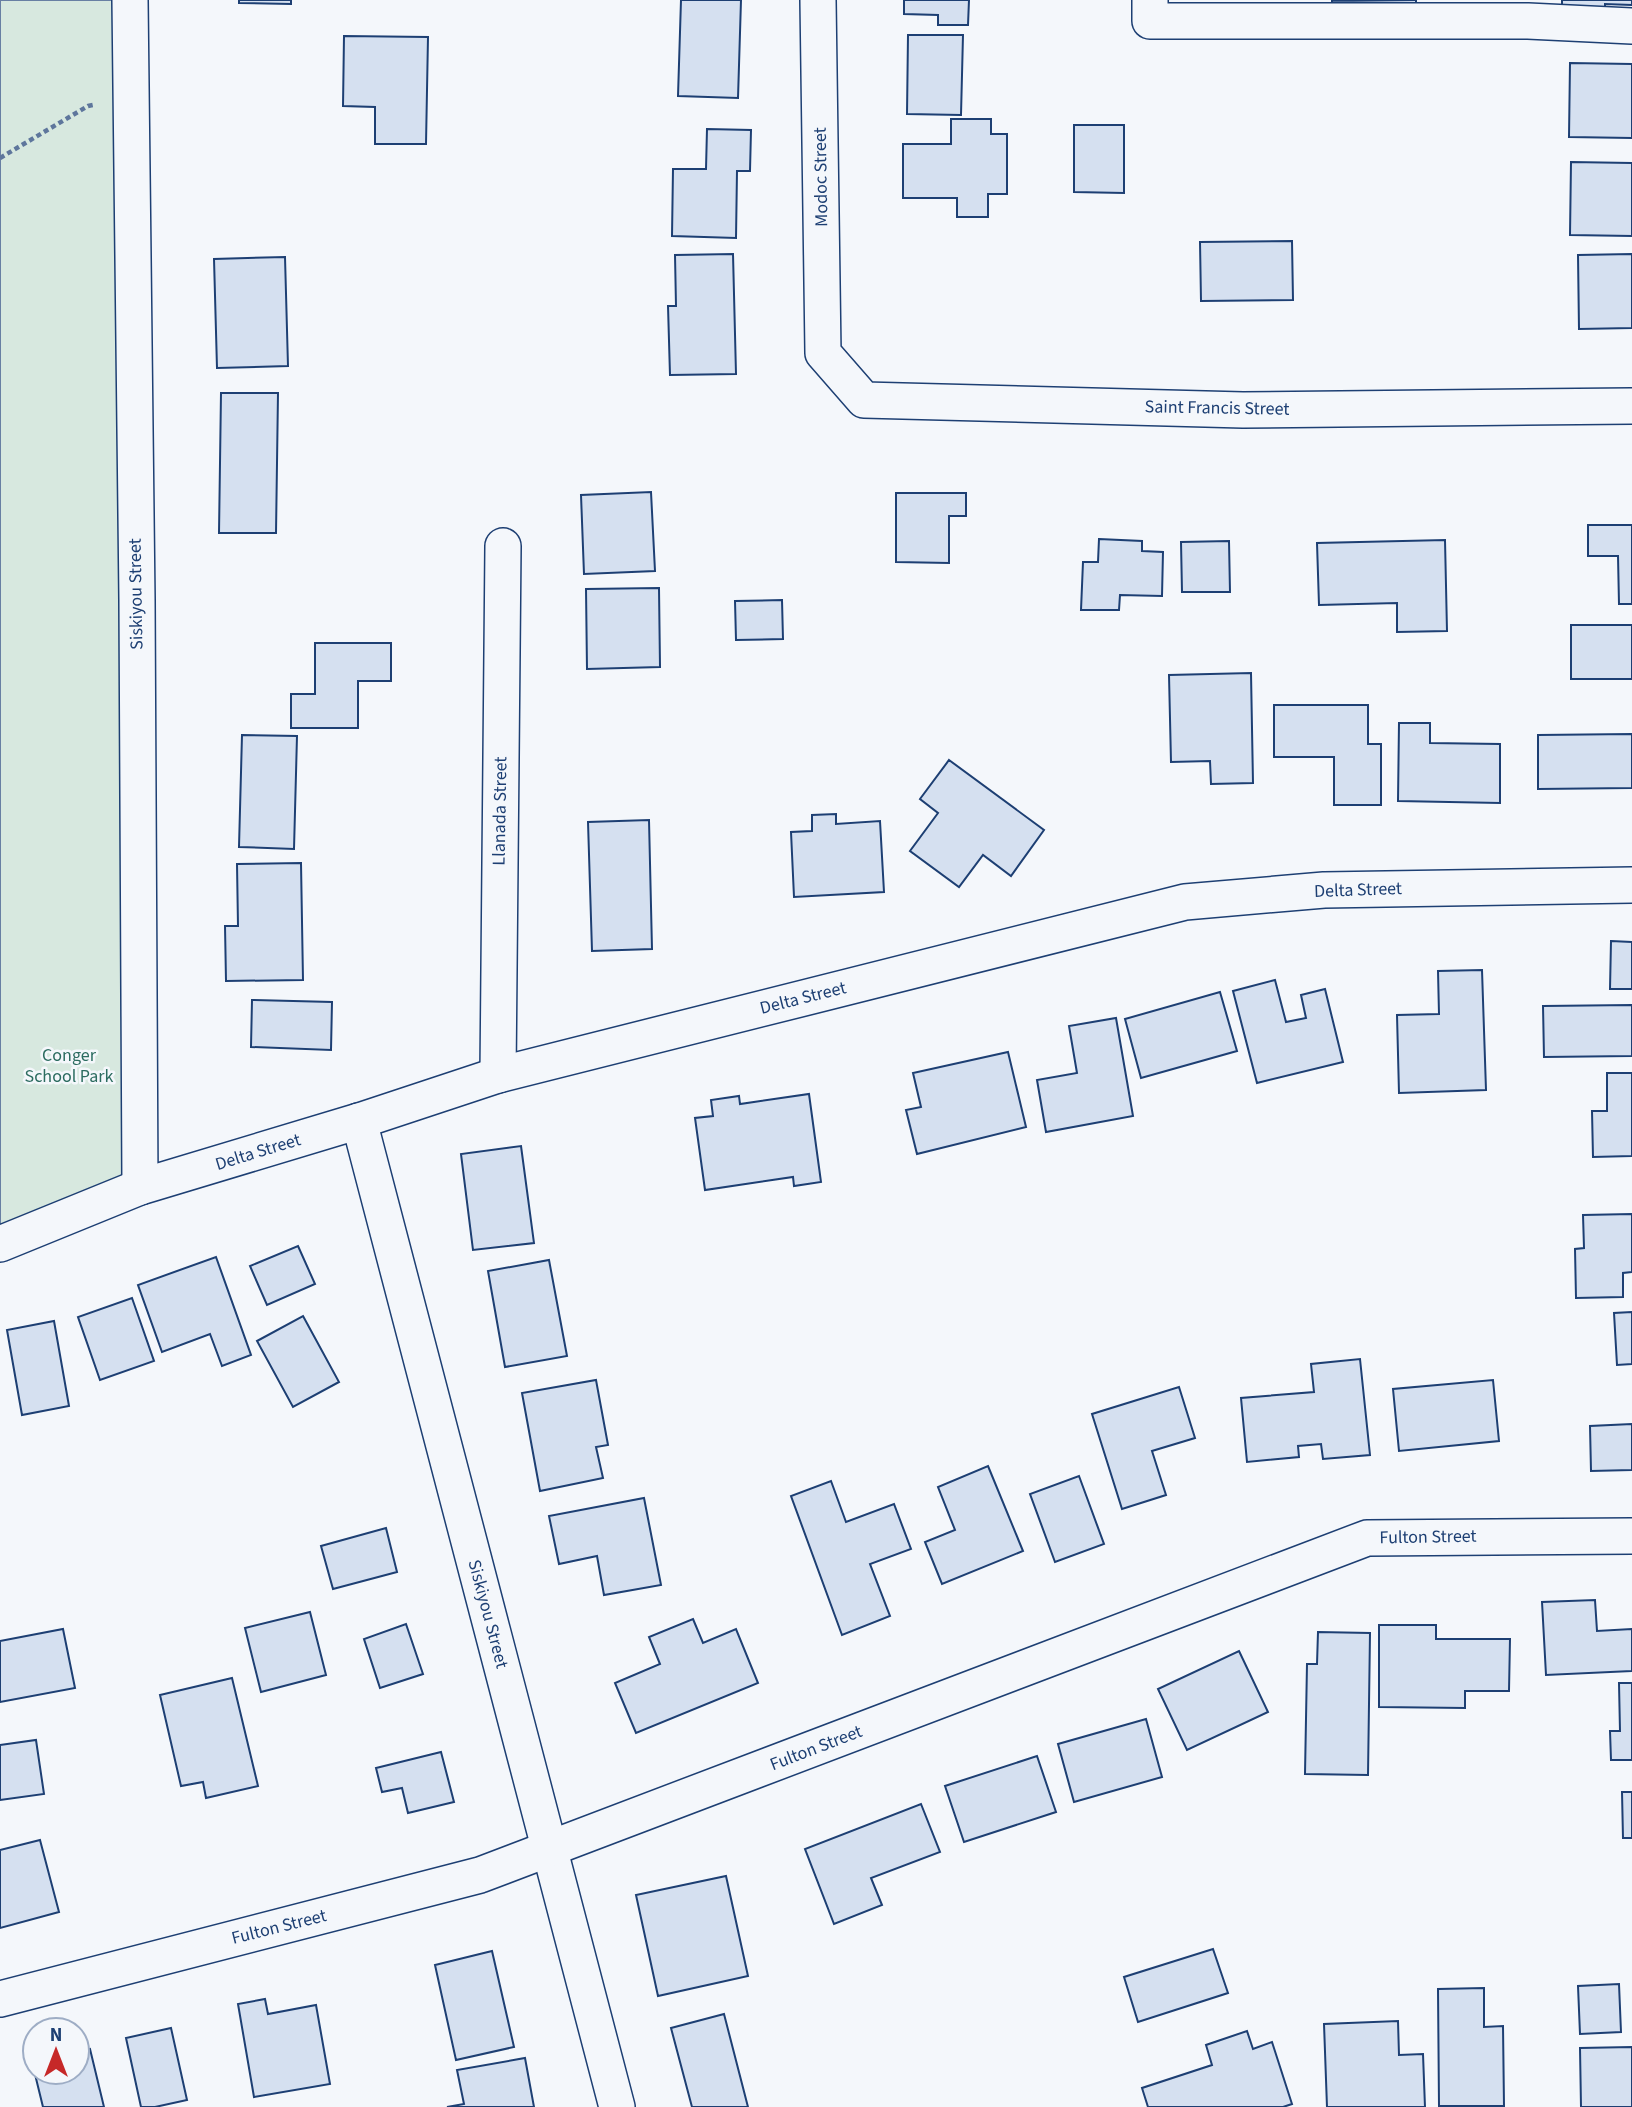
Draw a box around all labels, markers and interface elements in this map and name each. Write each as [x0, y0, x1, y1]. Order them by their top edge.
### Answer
street label: Modoc Street [808, 127, 834, 227]
street label: Saint Francis Street [1144, 394, 1290, 422]
street label: Siskiyou Street [123, 538, 149, 650]
street label: Llanada Street [487, 756, 513, 866]
street label: Delta Street [1314, 876, 1402, 904]
street label: Delta Street [757, 975, 849, 1021]
park label: Conger School Park [25, 1043, 114, 1089]
street label: Delta Street [212, 1127, 304, 1177]
street label: Fulton Street [1379, 1524, 1477, 1550]
street label: Siskiyou Street [461, 1557, 515, 1671]
street label: Fulton Street [766, 1719, 866, 1777]
street label: Fulton Street [229, 1903, 329, 1951]
north arrow [21, 2016, 91, 2086]
text: N [50, 2022, 62, 2049]

